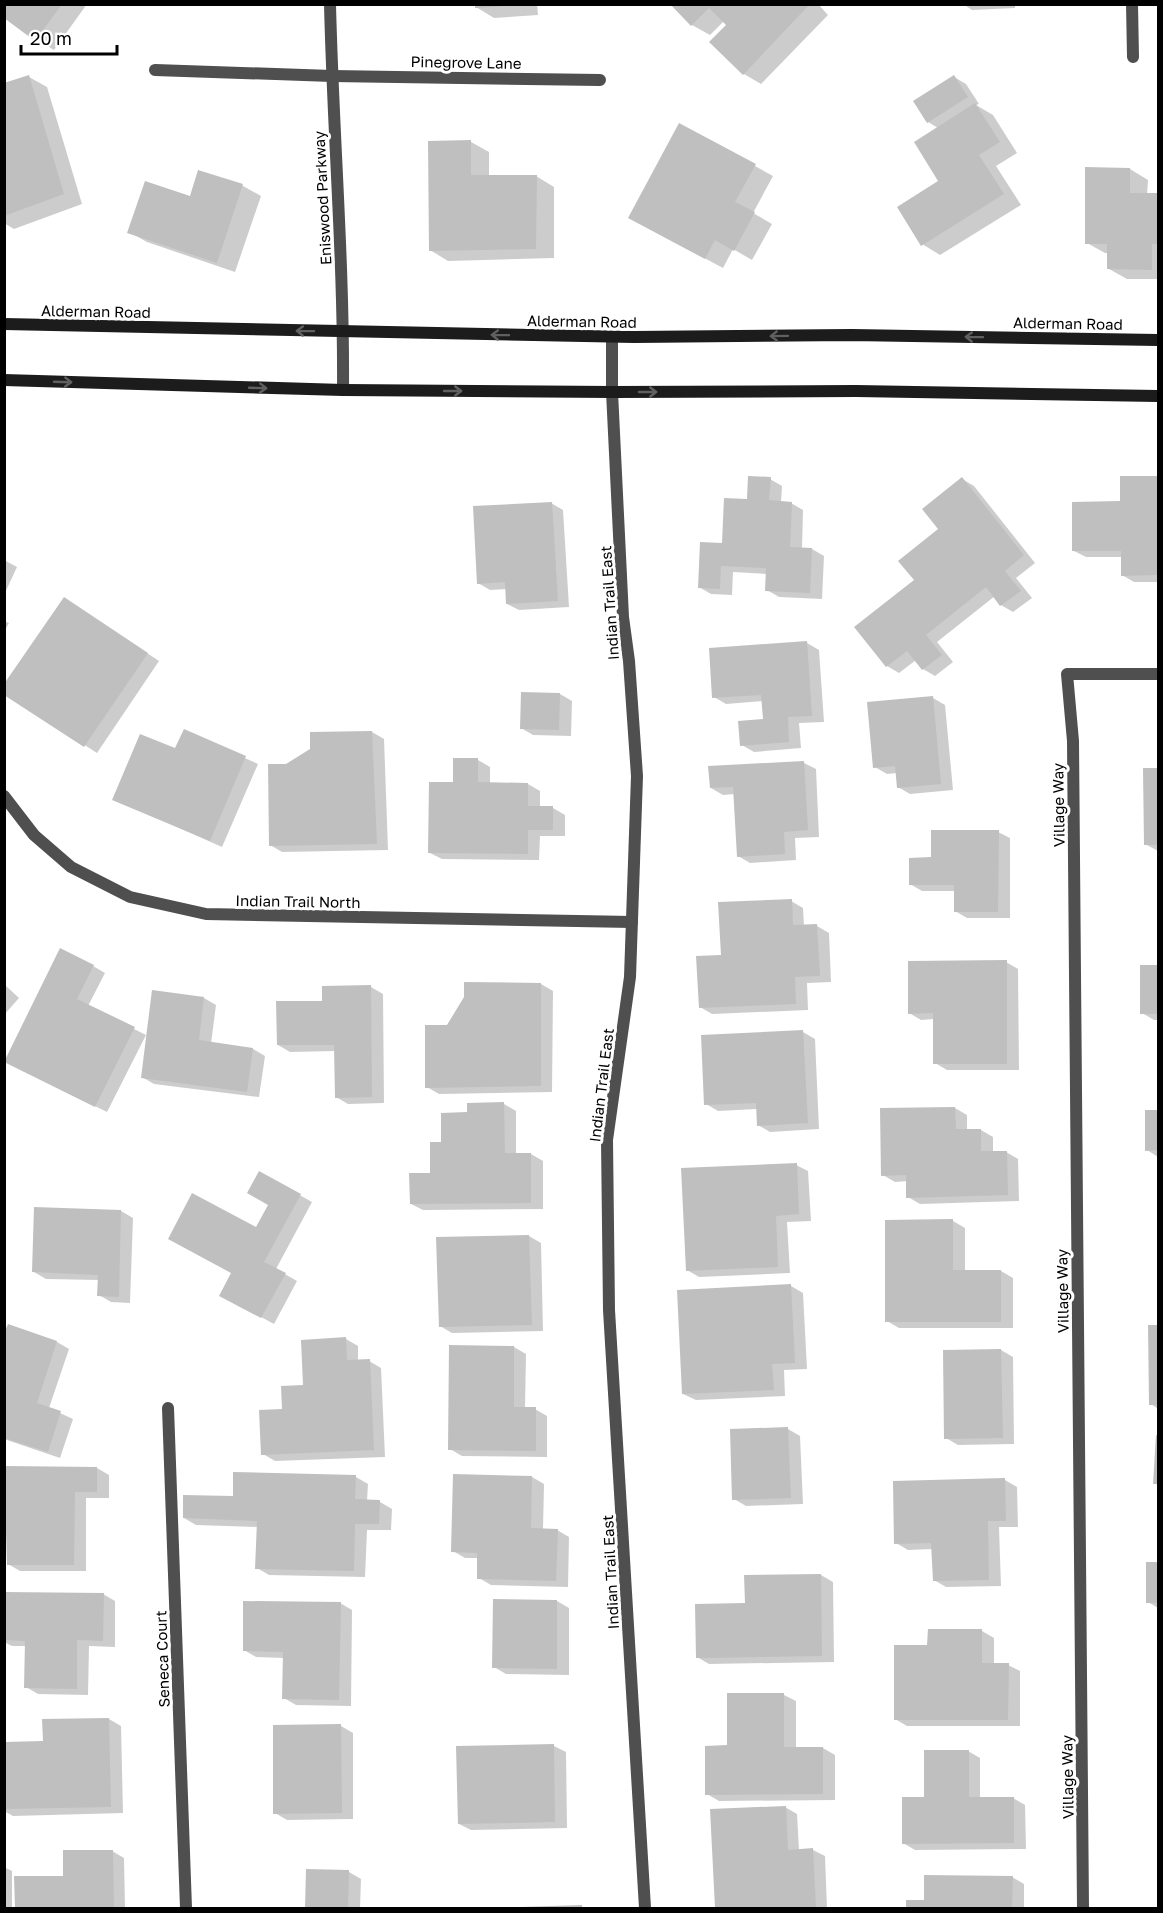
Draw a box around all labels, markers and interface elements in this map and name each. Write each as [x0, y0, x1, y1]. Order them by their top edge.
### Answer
scale bar [21, 18, 117, 56]
text: 20 m [30, 27, 72, 49]
street label: Pinegrove Lane [410, 52, 522, 72]
street label: Eniswood Parkway [309, 130, 335, 266]
street label: Alderman Road [41, 301, 151, 321]
street label: Alderman Road [527, 311, 637, 331]
street label: Alderman Road [1013, 313, 1123, 333]
one-way arrow [296, 325, 316, 337]
one-way arrow [491, 329, 511, 341]
one-way arrow [770, 330, 790, 342]
one-way arrow [965, 331, 985, 343]
one-way arrow [52, 376, 72, 388]
one-way arrow [247, 382, 267, 393]
one-way arrow [442, 385, 462, 397]
one-way arrow [637, 386, 657, 398]
street label: Indian Trail East [596, 545, 622, 661]
street label: Village Way [1048, 762, 1068, 847]
street label: Indian Trail North [235, 891, 361, 911]
street label: Indian Trail East [585, 1027, 617, 1143]
street label: Village Way [1052, 1248, 1072, 1333]
street label: Indian Trail East [598, 1514, 622, 1630]
street label: Seneca Court [151, 1610, 173, 1708]
street label: Village Way [1057, 1734, 1077, 1819]

